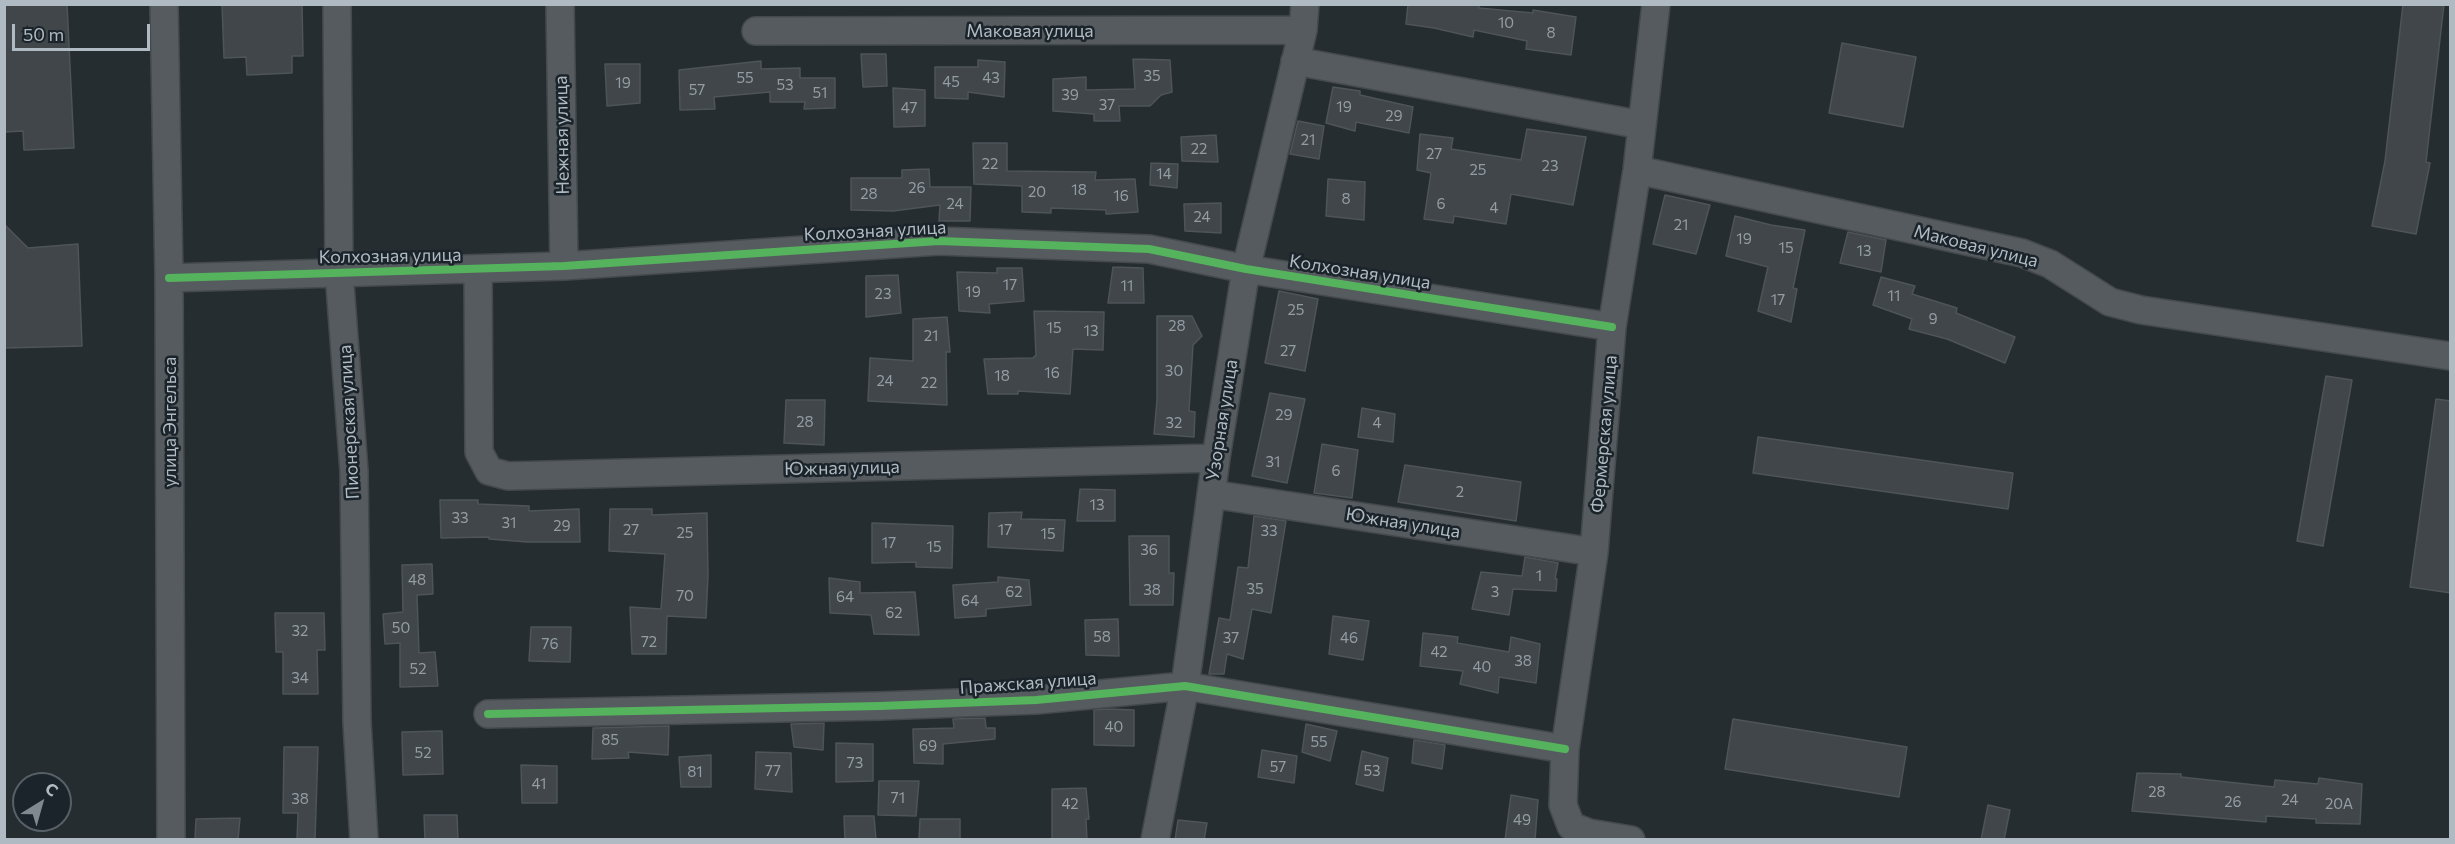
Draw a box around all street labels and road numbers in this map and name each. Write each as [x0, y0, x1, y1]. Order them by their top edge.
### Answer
street label: Маковая улица [966, 20, 1094, 42]
street label: Нежная улица [550, 75, 574, 195]
street label: Колхозная улица [803, 216, 947, 246]
street label: Маковая улица [1912, 220, 2040, 272]
street label: Колхозная улица [318, 244, 462, 268]
street label: Колхозная улица [1288, 250, 1432, 294]
street label: Пионерская улица [334, 344, 364, 500]
street label: Фермерская улица [1586, 354, 1622, 514]
street label: улица Энгельса [159, 357, 181, 487]
street label: Узорная улица [1202, 358, 1242, 482]
street label: Южная улица [784, 456, 900, 480]
street label: Южная улица [1344, 503, 1462, 543]
street label: Пражская улица [959, 667, 1097, 699]

